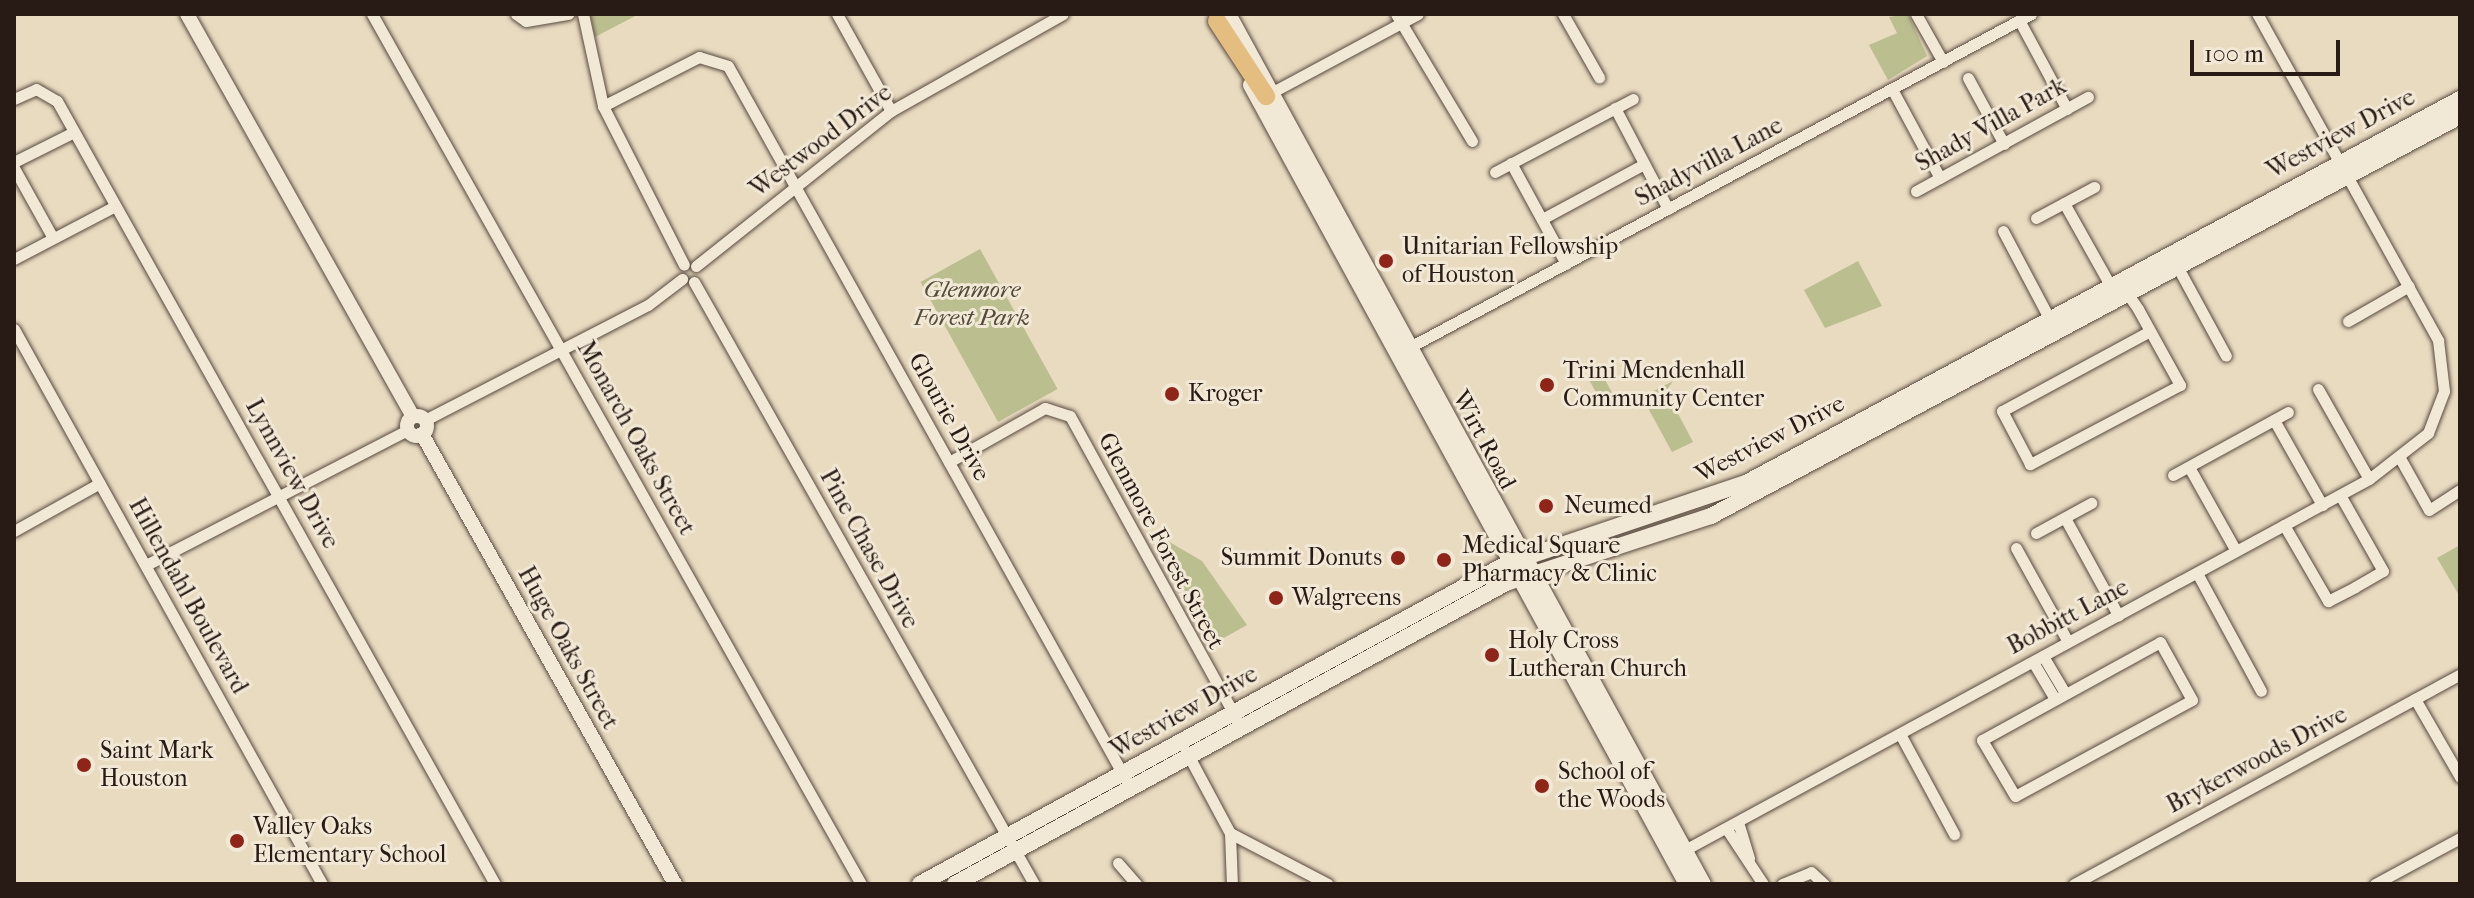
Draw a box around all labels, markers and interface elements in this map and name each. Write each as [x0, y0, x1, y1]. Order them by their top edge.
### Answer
scale bar [2194, 24, 2344, 74]
text: 100 m [2204, 40, 2264, 68]
street label: Shady Villa Park [1911, 72, 2071, 178]
street label: Westwood Drive [745, 78, 897, 204]
street label: Westview Drive [2262, 83, 2420, 185]
street label: Shadyvilla Lane [1630, 111, 1788, 213]
place label: Unitarian Fellowship of Houston [1402, 233, 1618, 289]
marker: Unitarian Fellowship of Houston [1377, 252, 1395, 270]
park label: Glenmore Forest Park [914, 276, 1030, 332]
street label: Monarch Oaks Street [571, 336, 701, 540]
street label: Glourie Drive [902, 348, 996, 486]
place label: Trini Mendenhall Community Center [1563, 357, 1764, 413]
marker: Trini Mendenhall Community Center [1538, 376, 1556, 394]
place label: Kroger [1188, 380, 1263, 408]
marker: Kroger [1163, 385, 1181, 403]
street label: Wirt Road [1446, 386, 1522, 494]
street label: Westview Drive [1691, 389, 1849, 489]
street label: Lynnview Drive [239, 394, 345, 554]
street label: Glenmore Forest Street [1092, 428, 1230, 654]
street label: Pine Chase Drive [813, 464, 925, 634]
place label: Neumed [1564, 492, 1652, 520]
street label: Hillendahl Boulevard [122, 493, 254, 699]
marker: Neumed [1535, 495, 1557, 517]
place label: Medical Square Pharmacy & Clinic [1462, 532, 1657, 588]
place label: Summit Donuts [1221, 544, 1382, 572]
marker: Summit Donuts [1389, 549, 1407, 567]
marker: Medical Square Pharmacy & Clinic [1433, 549, 1455, 571]
street label: Huge Oaks Street [511, 561, 625, 735]
street label: Bobbitt Lane [2002, 573, 2134, 661]
place label: Walgreens [1292, 584, 1401, 612]
marker: Walgreens [1267, 589, 1285, 607]
place label: Holy Cross Lutheran Church [1508, 627, 1687, 683]
marker: Holy Cross Lutheran Church [1483, 646, 1501, 664]
street label: Westview Drive [1105, 660, 1263, 764]
street label: Brykerwoods Drive [2162, 700, 2352, 820]
place label: Saint Mark Houston [100, 737, 213, 793]
marker: Saint Mark Houston [75, 756, 93, 774]
place label: School of the Woods [1558, 758, 1665, 814]
marker: School of the Woods [1533, 777, 1551, 795]
place label: Valley Oaks Elementary School [253, 813, 446, 869]
marker: Valley Oaks Elementary School [228, 832, 246, 850]

